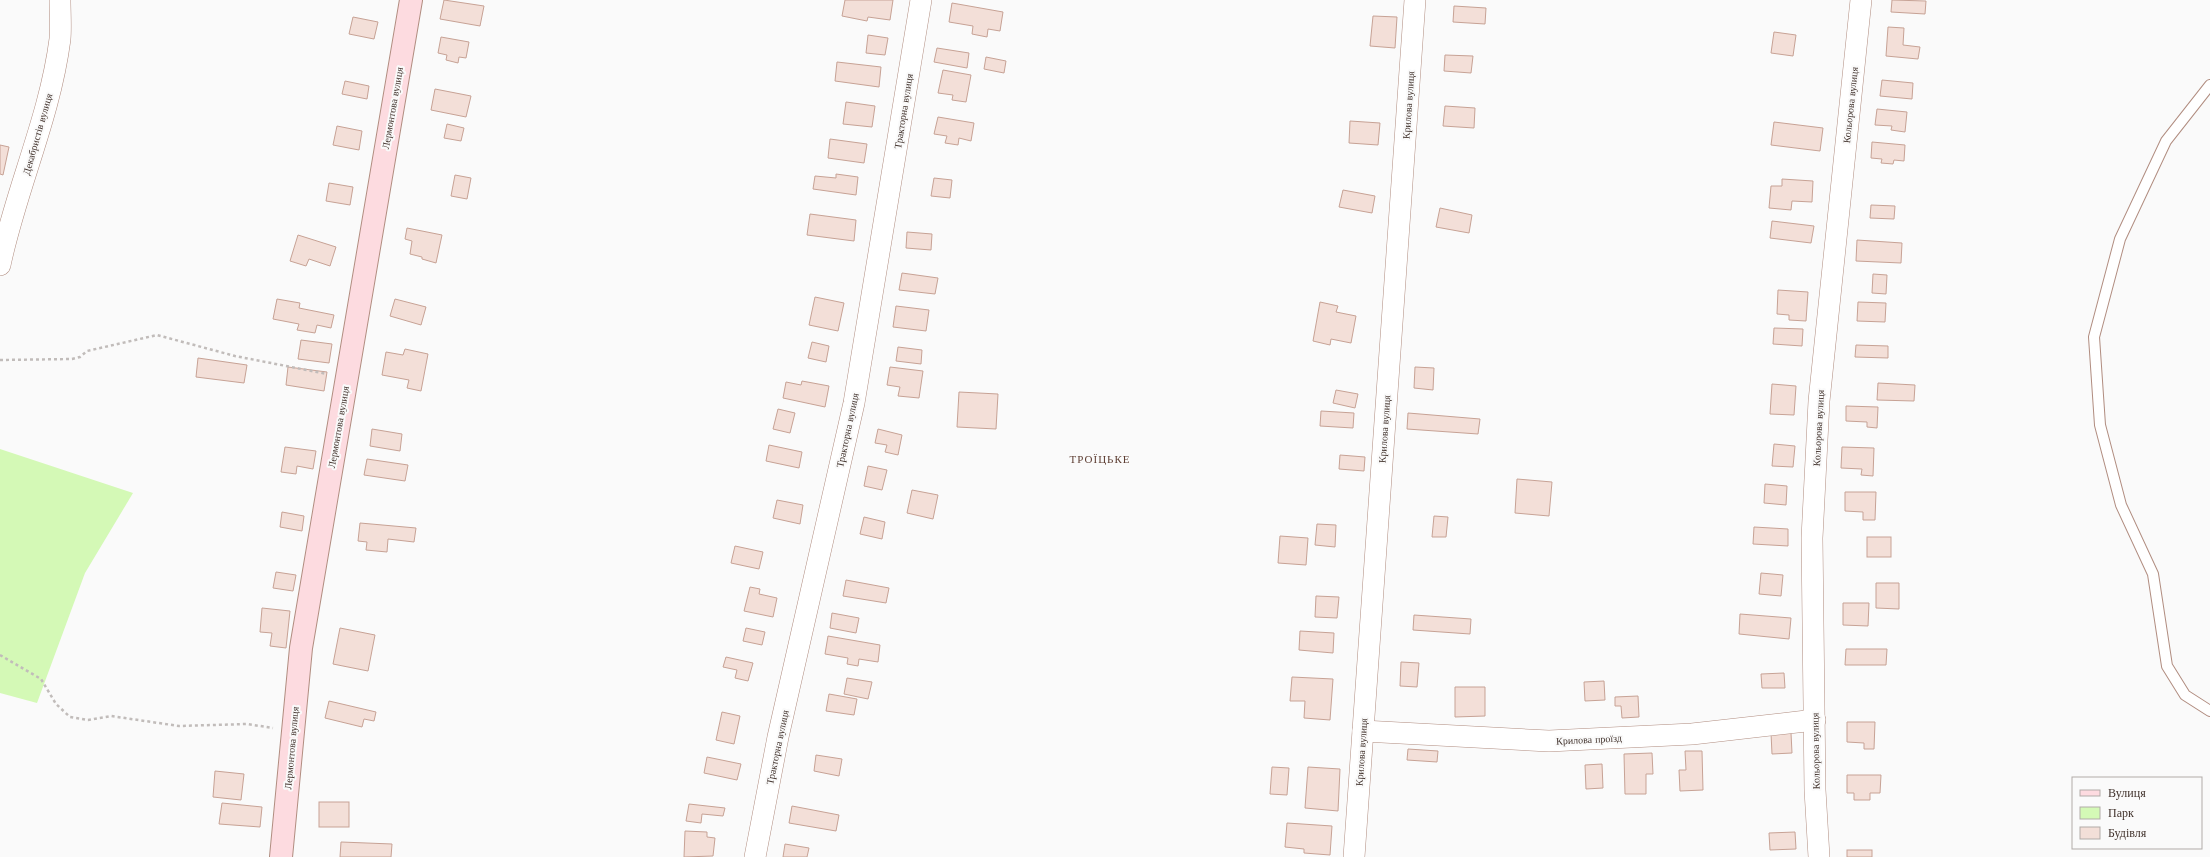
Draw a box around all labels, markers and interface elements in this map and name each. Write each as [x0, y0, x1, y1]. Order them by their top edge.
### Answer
street label: Лермонтова вулиця [379, 66, 406, 150]
street label: Кольорова вулиця [1840, 66, 1861, 144]
street label: Крилова вулиця [1400, 70, 1417, 139]
street label: Тракторна вулиця [891, 72, 916, 150]
street label: Декабристів вулиця [20, 91, 55, 176]
street label: Лермонтова вулиця [325, 385, 352, 469]
street label: Кольорова вулиця [1810, 389, 1827, 467]
street label: Тракторна вулиця [833, 391, 862, 469]
street label: Крилова вулиця [1376, 394, 1393, 463]
district label: ТРОЇЦЬКЕ [1070, 452, 1130, 466]
street label: Лермонтова вулиця [281, 706, 302, 790]
street label: Тракторна вулиця [763, 708, 792, 786]
street label: Кольорова вулиця [1808, 712, 1823, 789]
street label: Крилова вулиця [1353, 717, 1370, 786]
street label: Крилова проїзд [1556, 731, 1622, 748]
legend [2072, 777, 2202, 849]
text: Вулиця [2108, 785, 2146, 800]
text: Парк [2108, 805, 2134, 820]
text: Будівля [2108, 825, 2147, 840]

